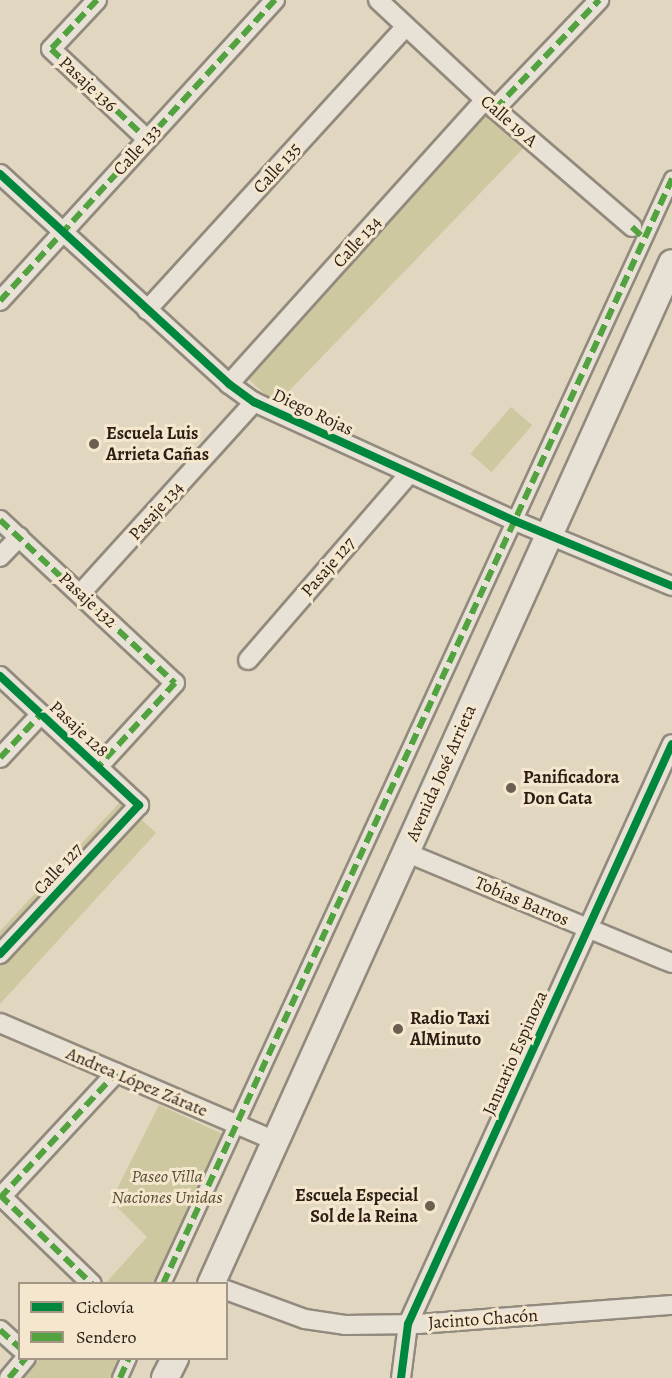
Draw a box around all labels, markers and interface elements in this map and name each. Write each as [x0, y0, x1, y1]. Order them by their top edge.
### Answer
street label: Pasaje 136 [54, 52, 122, 116]
street label: Calle 19 A [476, 90, 542, 152]
street label: Calle 133 [108, 120, 166, 180]
street label: Calle 135 [248, 138, 306, 198]
street label: Calle 134 [328, 212, 386, 272]
street label: Diego Rojas [269, 384, 357, 440]
place label: Escuela Luis Arrieta Cañas [106, 423, 209, 466]
marker: Escuela Luis Arrieta Cañas [87, 437, 101, 451]
street label: Pasaje 134 [124, 477, 188, 545]
street label: Pasaje 127 [296, 533, 360, 601]
street label: Pasaje 132 [54, 568, 122, 632]
street label: Pasaje 128 [45, 696, 113, 762]
street label: Avenida José Arrieta [401, 702, 481, 844]
place label: Panificadora Don Cata [523, 767, 619, 810]
marker: Panificadora Don Cata [504, 781, 518, 795]
street label: Calle 127 [29, 839, 87, 899]
street label: Tobías Barros [472, 872, 572, 930]
street label: Januario Espinoza [478, 987, 552, 1119]
place label: Radio Taxi AlMinuto [410, 1008, 490, 1050]
marker: Radio Taxi AlMinuto [391, 1022, 405, 1036]
street label: Andrea López Zárate [63, 1042, 211, 1122]
park label: Paseo Villa Naciones Unidas [112, 1166, 222, 1208]
place label: Escuela Especial Sol de la Reina [295, 1185, 418, 1228]
marker: Escuela Especial Sol de la Reina [423, 1199, 437, 1213]
legend [18, 1282, 228, 1360]
text: Ciclovía [76, 1295, 134, 1319]
street label: Jacinto Chacón [427, 1304, 539, 1334]
text: Sendero [76, 1325, 137, 1349]

